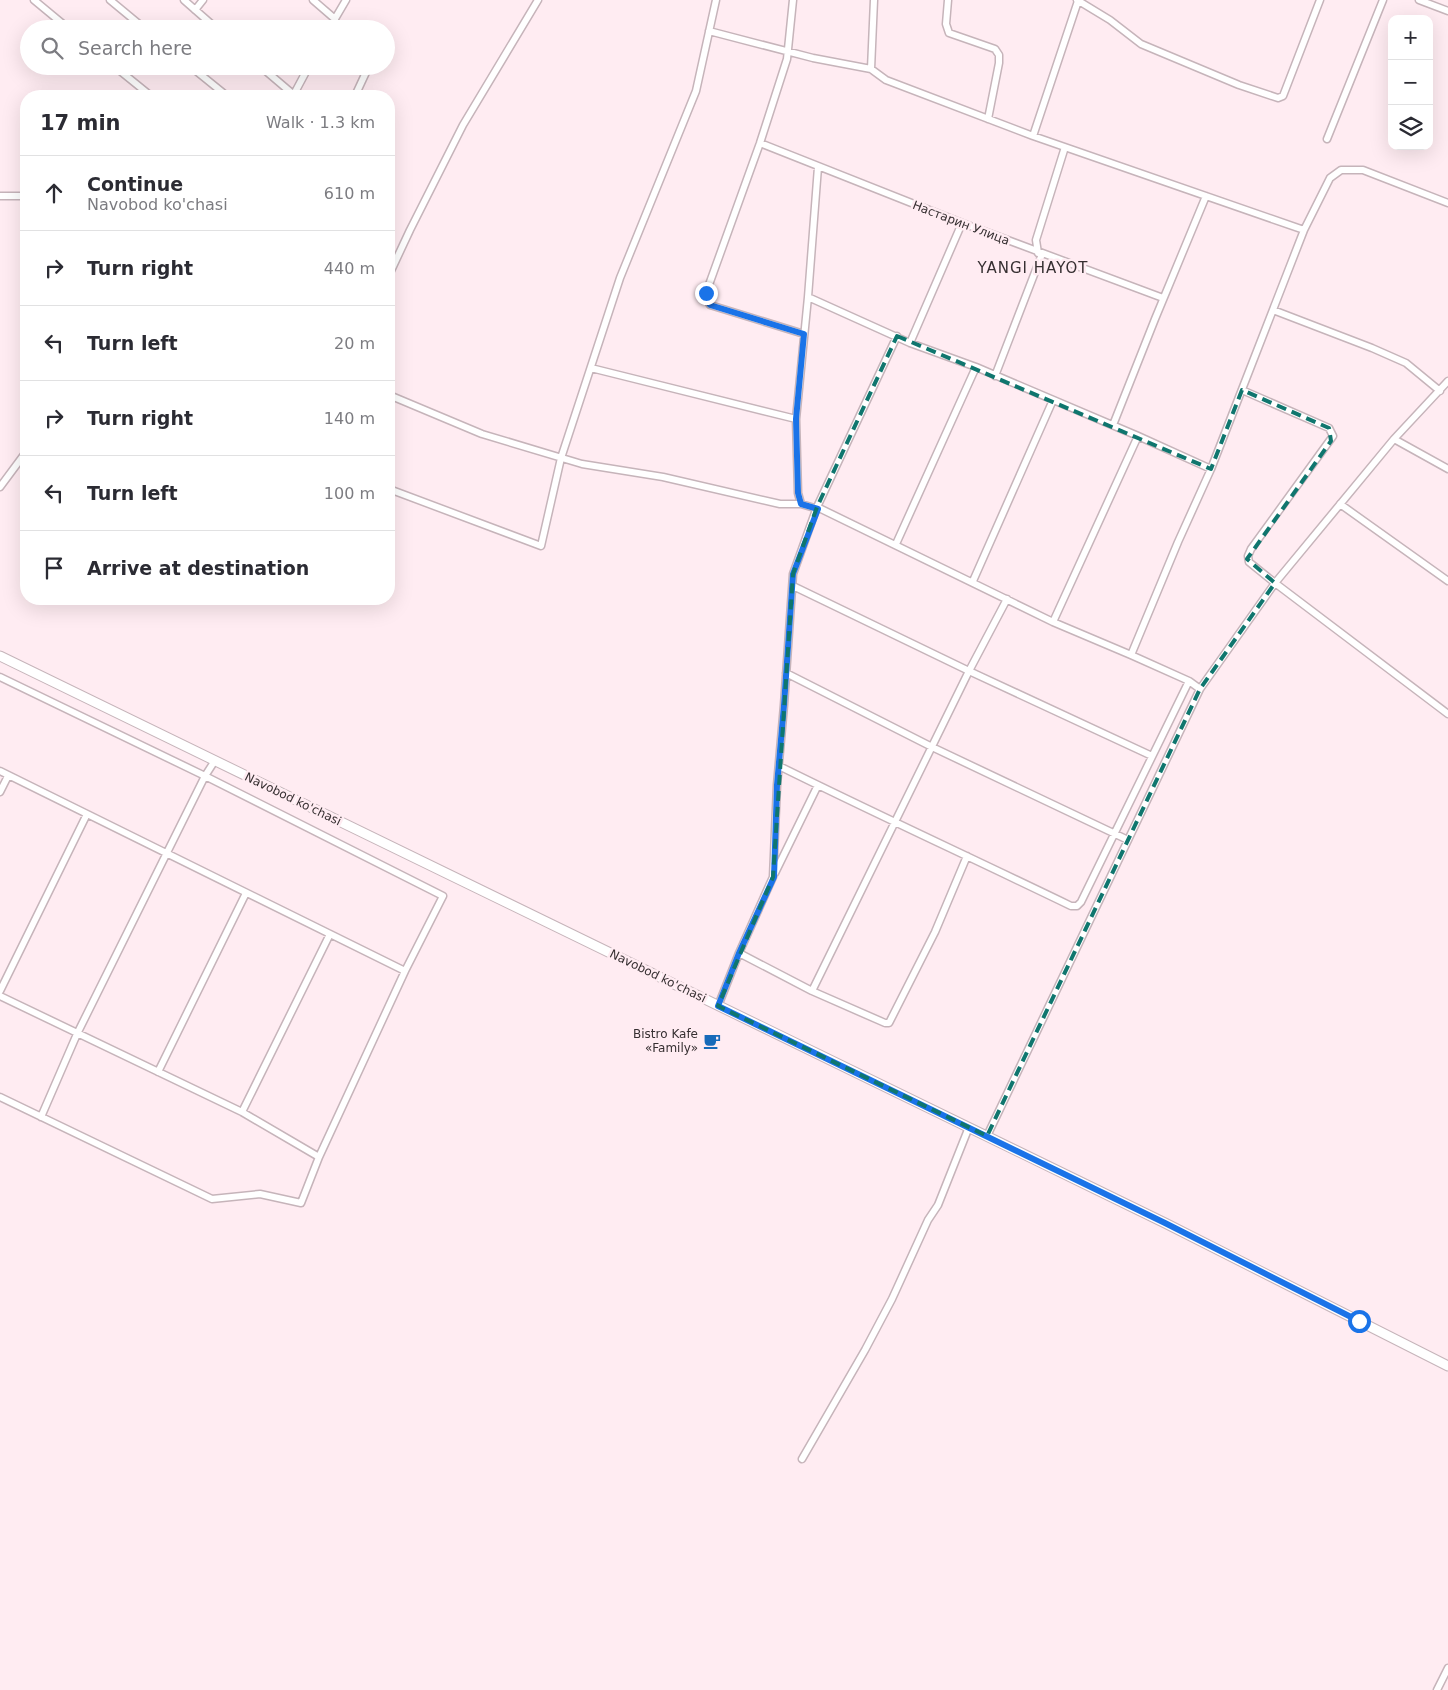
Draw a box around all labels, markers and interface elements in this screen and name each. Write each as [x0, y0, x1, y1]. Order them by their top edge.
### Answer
map controls [1388, 15, 1433, 150]
button: + [1388, 15, 1433, 60]
search box [20, 20, 395, 75]
icon: search [38, 34, 66, 62]
text: Search here [78, 37, 192, 59]
button: − [1388, 60, 1433, 105]
button: layers [1388, 105, 1433, 150]
text: 17 min [40, 111, 121, 135]
text: Walk · 1.3 km [266, 113, 375, 132]
text: Continue [87, 173, 183, 195]
icon: ahead [40, 179, 68, 207]
text: 610 m [324, 184, 375, 203]
text: Navobod ko'chasi [87, 195, 228, 214]
street label: Настарин Улица [911, 198, 1011, 248]
icon: right [40, 254, 68, 282]
text: Turn right [87, 257, 193, 279]
text: 440 m [324, 259, 375, 278]
district label: YANGI HAYOT [977, 259, 1088, 277]
route end [695, 282, 718, 305]
icon: left [40, 329, 68, 357]
text: Turn left [87, 332, 178, 354]
text: 20 m [334, 334, 375, 353]
icon: right [40, 404, 68, 432]
text: Turn right [87, 407, 193, 429]
text: 140 m [324, 409, 375, 428]
icon: left [40, 479, 68, 507]
text: Turn left [87, 482, 178, 504]
text: 100 m [324, 484, 375, 503]
icon: arrive [40, 554, 68, 582]
text: Arrive at destination [87, 557, 309, 579]
street label: Navobod ko'chasi [243, 770, 343, 828]
street label: Navobod ko'chasi [608, 947, 708, 1005]
place label: Bistro Kafe «Family» [633, 1027, 698, 1055]
cafe icon: Bistro Kafe «Family» [702, 1031, 722, 1051]
route start [1348, 1310, 1371, 1333]

